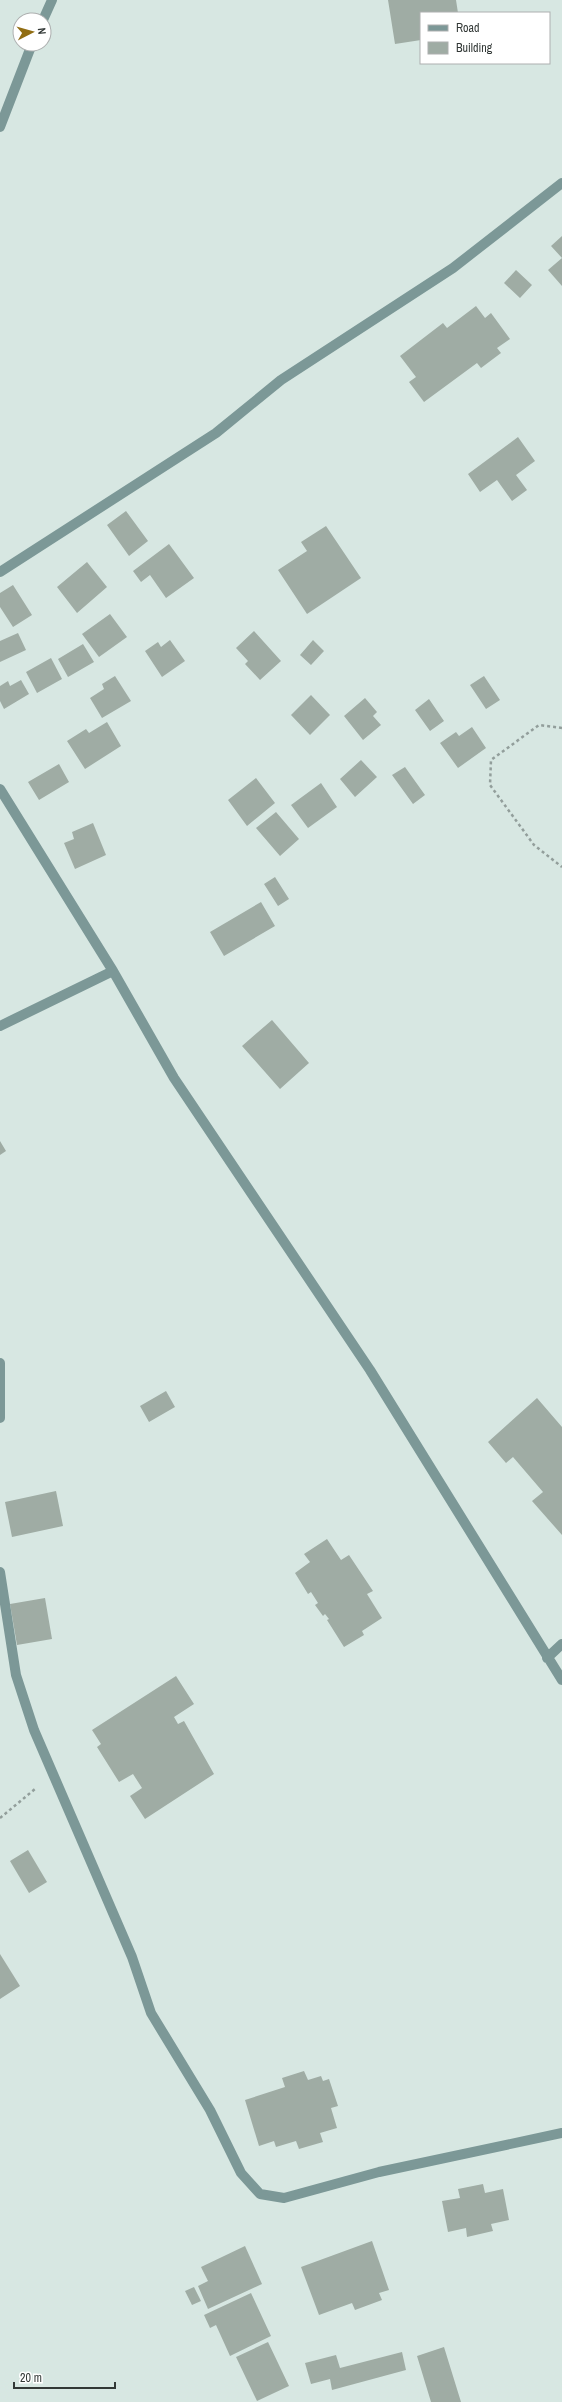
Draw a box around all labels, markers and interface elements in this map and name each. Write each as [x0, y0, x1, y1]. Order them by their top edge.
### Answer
north arrow [12, 12, 52, 52]
legend [420, 12, 550, 64]
text: Road [456, 20, 480, 36]
text: N [35, 27, 49, 35]
text: Building [456, 40, 493, 56]
scale bar [14, 2364, 115, 2390]
text: 20 m [20, 2370, 42, 2386]

